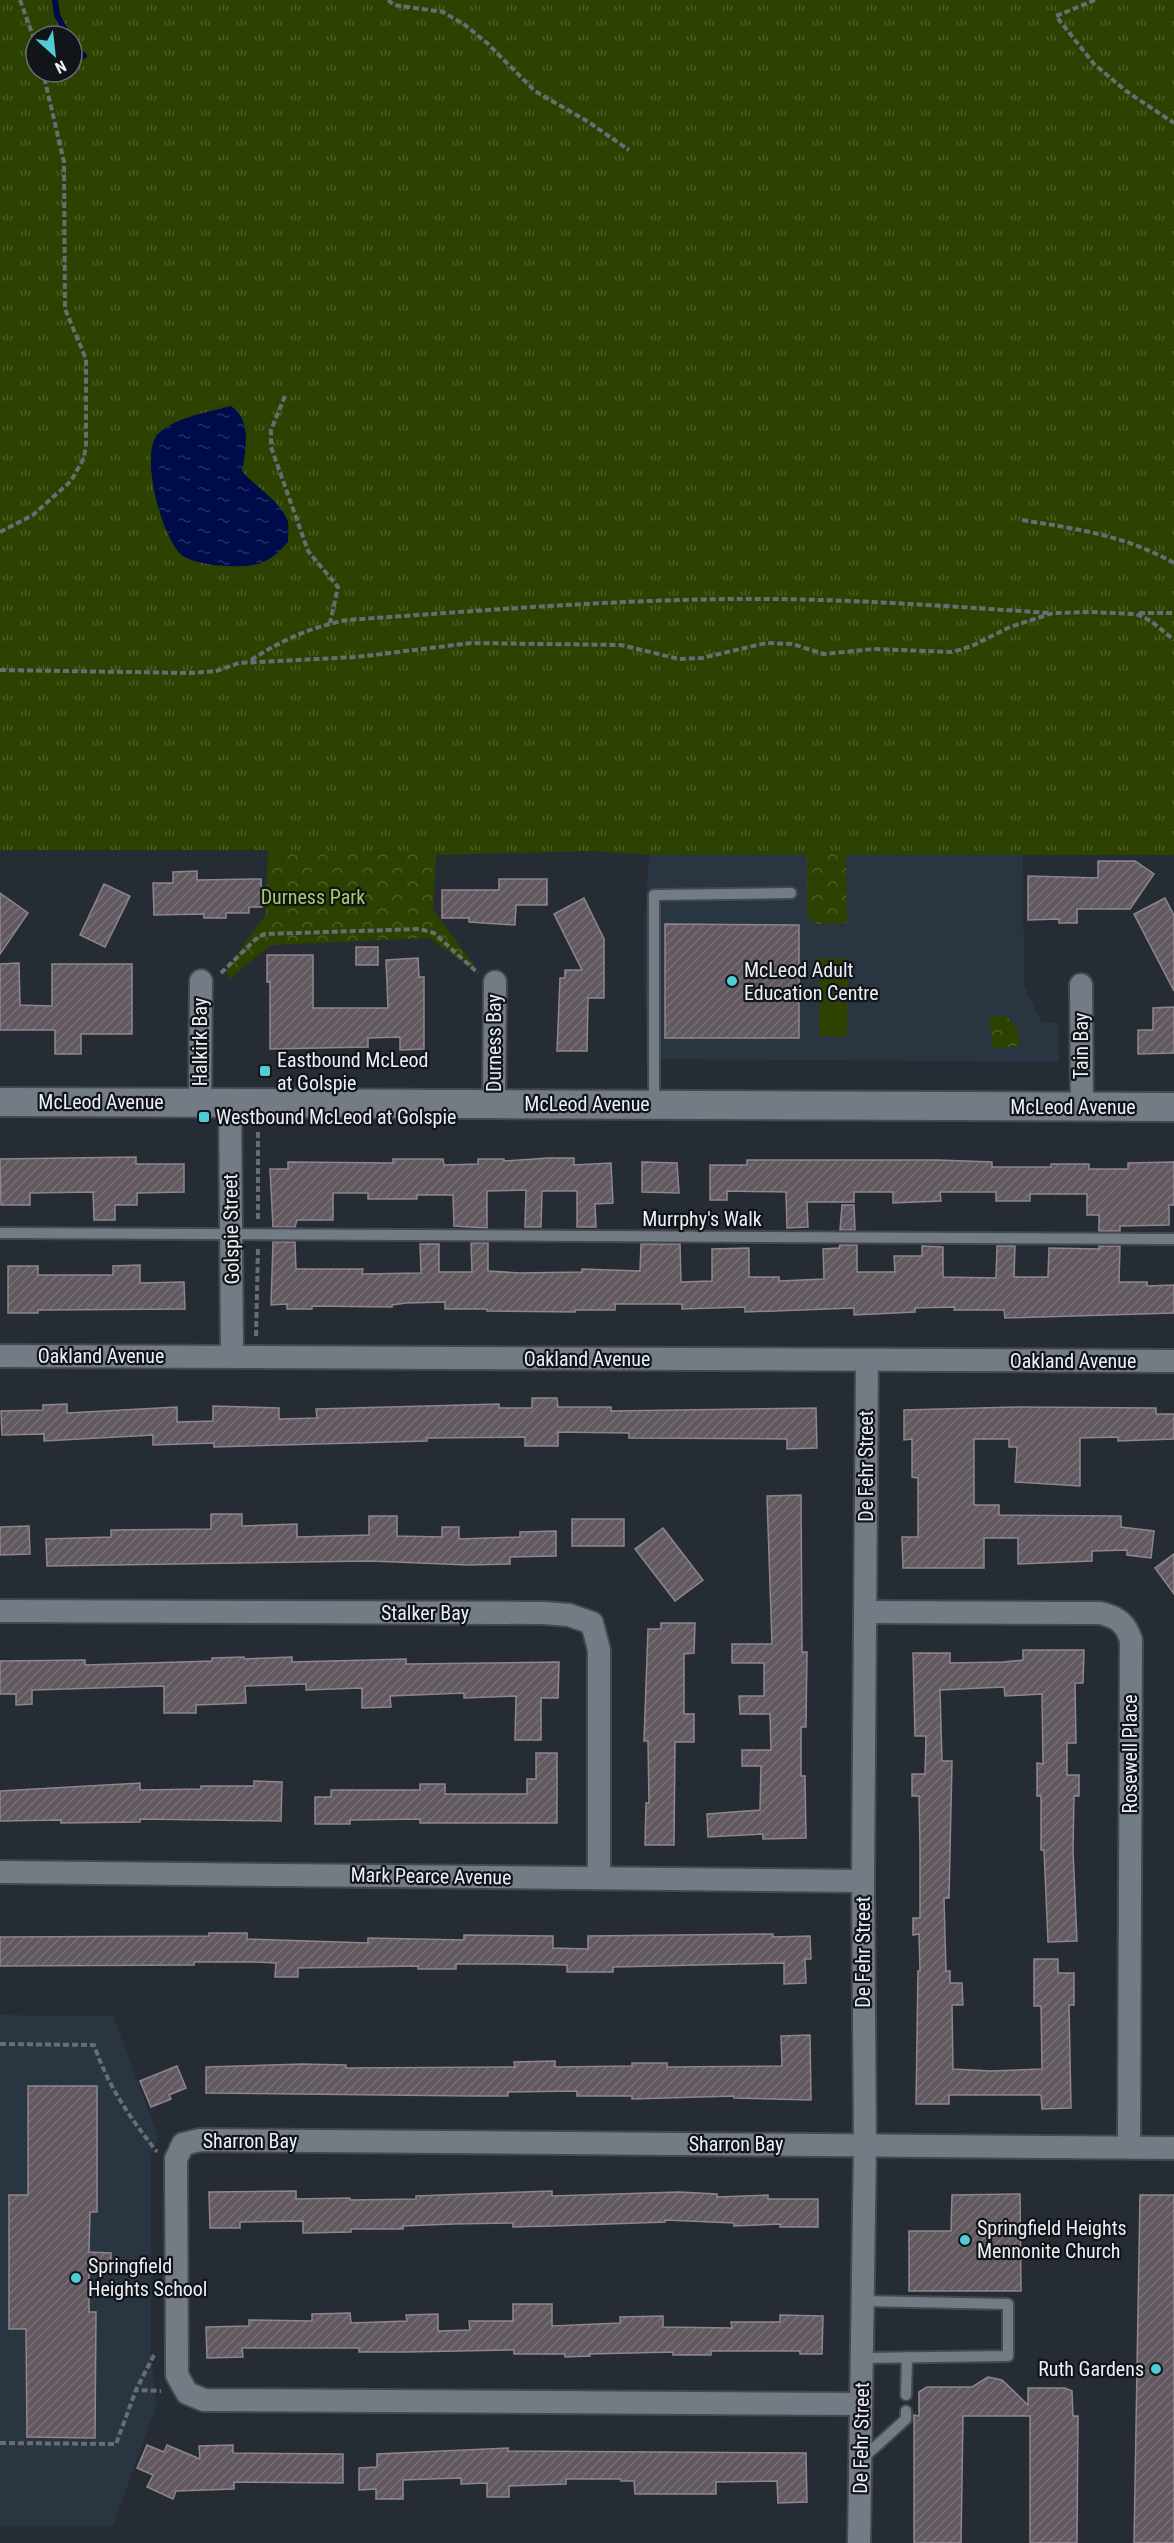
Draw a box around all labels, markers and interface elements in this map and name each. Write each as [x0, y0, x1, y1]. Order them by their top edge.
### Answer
north arrow [24, 24, 84, 84]
text: N [52, 56, 69, 78]
park label: Durness Park [261, 885, 365, 909]
place label: McLeod Adult Education Centre [744, 958, 879, 1005]
marker: McLeod Adult Education Centre [725, 974, 739, 988]
street label: Durness Bay [482, 994, 506, 1092]
street label: Halkirk Bay [188, 998, 212, 1086]
street label: Tain Bay [1069, 1013, 1093, 1079]
place label: Eastbound McLeod at Golspie [277, 1048, 429, 1095]
marker: Eastbound McLeod at Golspie [258, 1064, 272, 1078]
street label: McLeod Avenue [38, 1090, 164, 1114]
street label: McLeod Avenue [524, 1092, 650, 1116]
street label: McLeod Avenue [1010, 1095, 1136, 1119]
place label: Westbound McLeod at Golspie [216, 1105, 456, 1129]
marker: Westbound McLeod at Golspie [197, 1110, 211, 1124]
street label: Golspie Street [218, 1173, 244, 1285]
street label: Murrphy's Walk [642, 1207, 762, 1231]
street label: Oakland Avenue [38, 1344, 164, 1368]
street label: Oakland Avenue [524, 1347, 650, 1371]
street label: Oakland Avenue [1010, 1349, 1136, 1373]
street label: De Fehr Street [854, 1410, 878, 1522]
street label: Stalker Bay [381, 1601, 469, 1625]
street label: Rosewell Place [1118, 1694, 1142, 1814]
street label: Mark Pearce Avenue [350, 1863, 512, 1889]
street label: De Fehr Street [851, 1896, 875, 2008]
street label: Sharron Bay [203, 2129, 297, 2153]
street label: Sharron Bay [689, 2132, 783, 2156]
place label: Springfield Heights Mennonite Church [977, 2216, 1127, 2263]
marker: Springfield Heights Mennonite Church [958, 2233, 972, 2247]
place label: Springfield Heights School [88, 2254, 207, 2301]
marker: Springfield Heights School [69, 2271, 83, 2285]
place label: Ruth Gardens [1038, 2357, 1144, 2381]
marker: Ruth Gardens [1149, 2362, 1163, 2376]
street label: De Fehr Street [848, 2382, 874, 2494]

